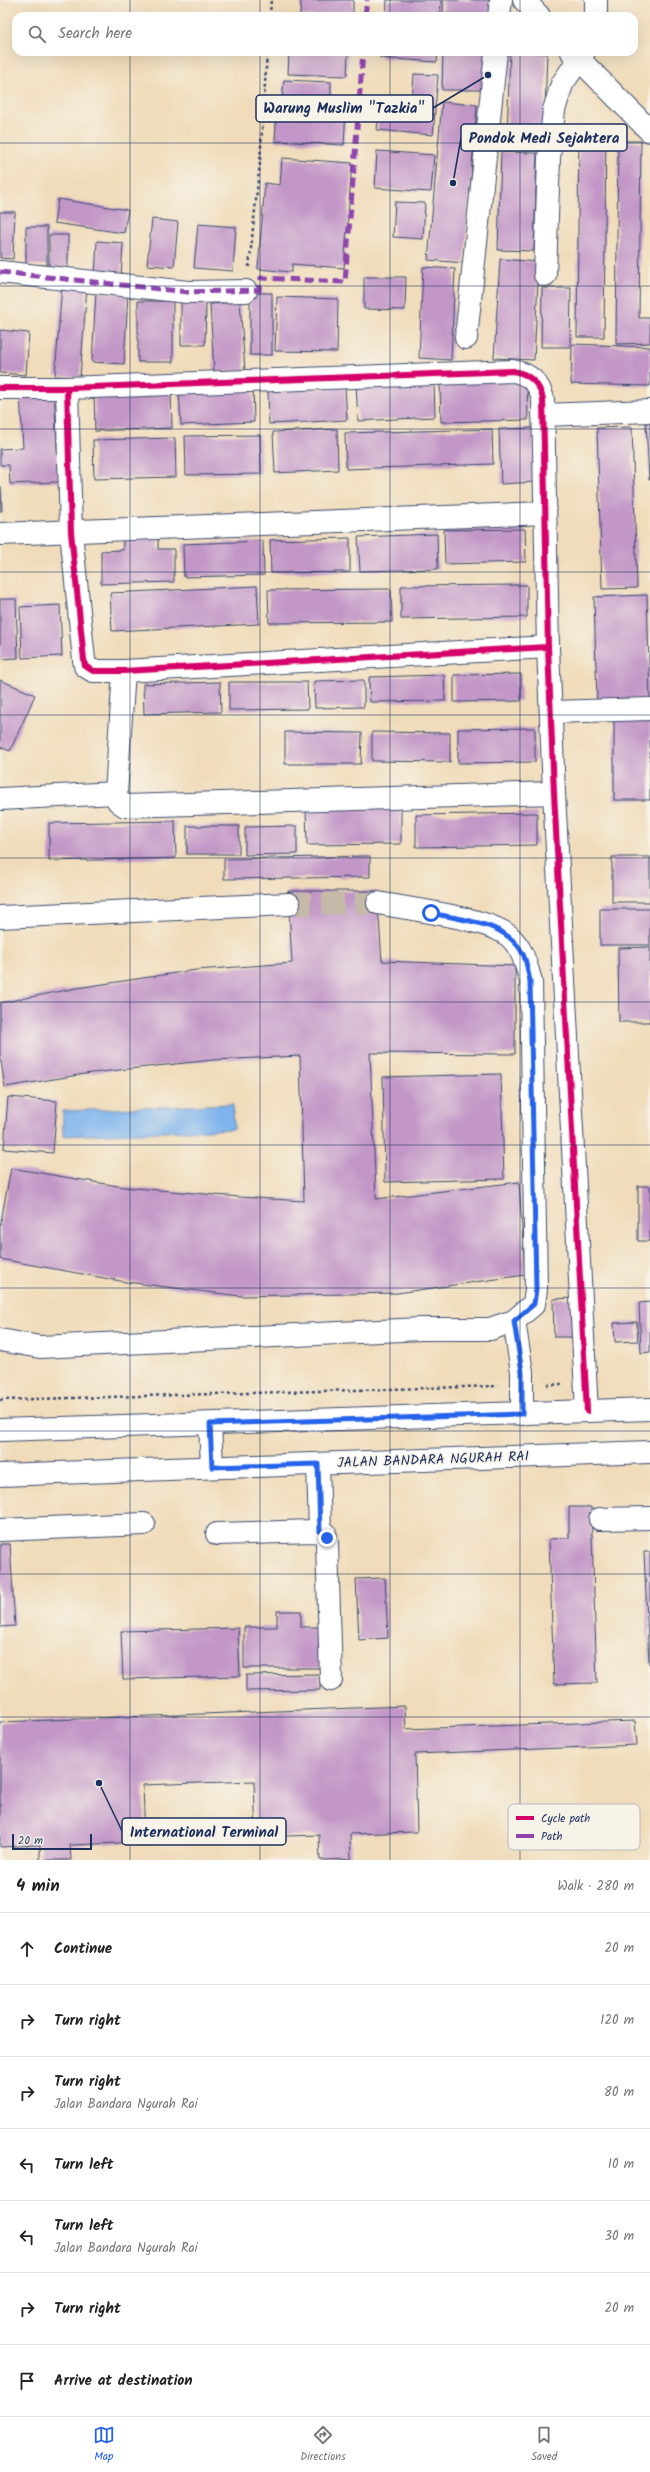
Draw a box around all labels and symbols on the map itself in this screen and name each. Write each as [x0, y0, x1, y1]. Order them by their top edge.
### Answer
callout: Warung Muslim "Tazkia" [256, 95, 433, 122]
text: Warung Muslim "Tazkia" [263, 97, 425, 121]
callout: Pondok Medi Sejahtera [461, 124, 627, 151]
text: Pondok Medi Sejahtera [469, 127, 620, 151]
route start [422, 904, 440, 922]
street label: JALAN BANDARA NGURAH RAI [337, 1446, 529, 1474]
route end [318, 1529, 336, 1547]
legend [508, 1804, 640, 1850]
text: Cycle path [541, 1810, 590, 1828]
callout: International Terminal [122, 1818, 286, 1845]
text: International Terminal [130, 1821, 278, 1845]
text: Path [541, 1828, 562, 1846]
scale bar [12, 1832, 92, 1851]

